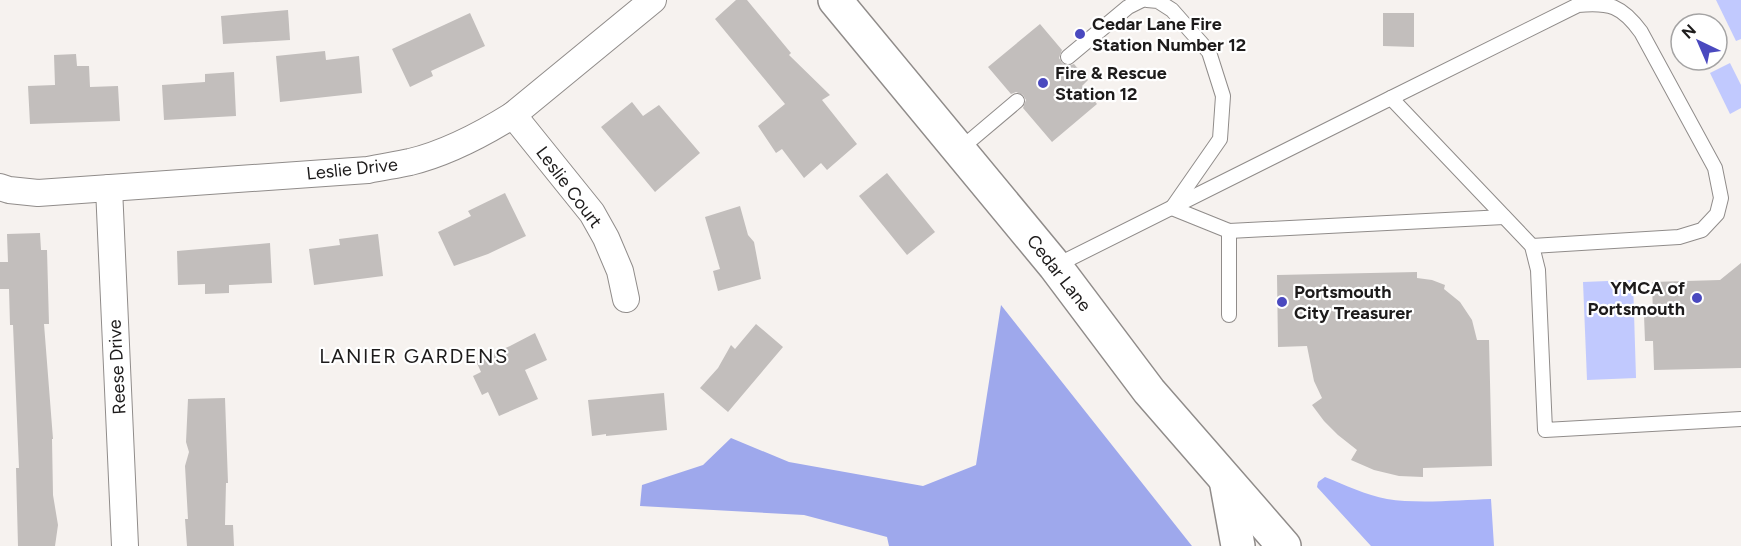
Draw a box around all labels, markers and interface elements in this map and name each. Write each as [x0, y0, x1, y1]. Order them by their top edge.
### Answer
north arrow [1669, 12, 1729, 72]
place label: Cedar Lane Fire Station Number 12 [1092, 13, 1246, 56]
text: N [1678, 20, 1700, 43]
marker: Cedar Lane Fire Station Number 12 [1073, 27, 1087, 41]
place label: Fire & Rescue Station 12 [1055, 62, 1167, 105]
marker: Fire & Rescue Station 12 [1036, 76, 1050, 90]
street label: Leslie Court [531, 142, 607, 232]
street label: Leslie Drive [305, 153, 399, 185]
street label: Cedar Lane [1022, 230, 1096, 316]
place label: YMCA of Portsmouth [1588, 277, 1686, 320]
place label: Portsmouth City Treasurer [1294, 281, 1412, 324]
marker: YMCA of Portsmouth [1690, 291, 1704, 305]
marker: Portsmouth City Treasurer [1275, 295, 1289, 309]
street label: Reese Drive [104, 319, 130, 415]
district label: LANIER GARDENS [319, 344, 509, 368]

